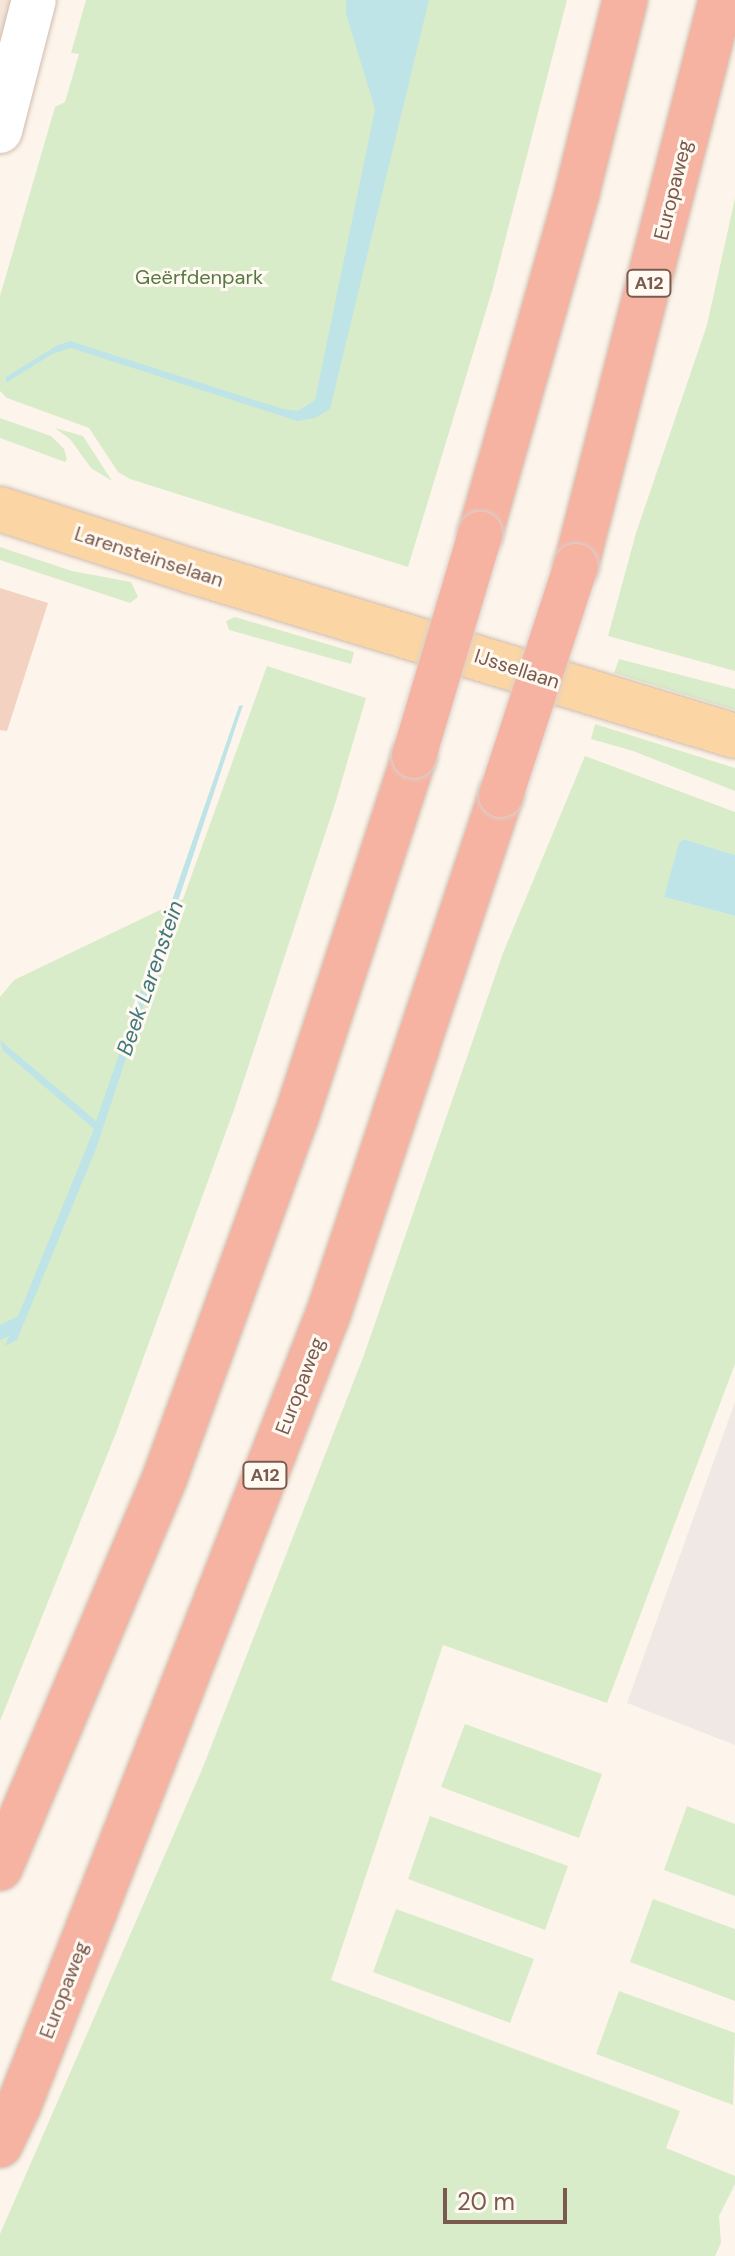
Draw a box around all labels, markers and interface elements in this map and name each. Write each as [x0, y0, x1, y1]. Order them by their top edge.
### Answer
street label: Europaweg [649, 138, 697, 242]
park label: Geërfdenpark [135, 265, 263, 289]
road number: A12 [625, 269, 673, 297]
street label: Larensteinselaan [71, 522, 227, 592]
street label: IJssellaan [471, 644, 563, 694]
water label: Beek Larenstein [111, 897, 189, 1059]
street label: Europaweg [270, 1334, 330, 1438]
road number: A12 [241, 1461, 289, 1489]
street label: Europaweg [34, 1938, 94, 2042]
scale bar [447, 2172, 571, 2222]
text: 20 m [457, 2186, 515, 2217]

